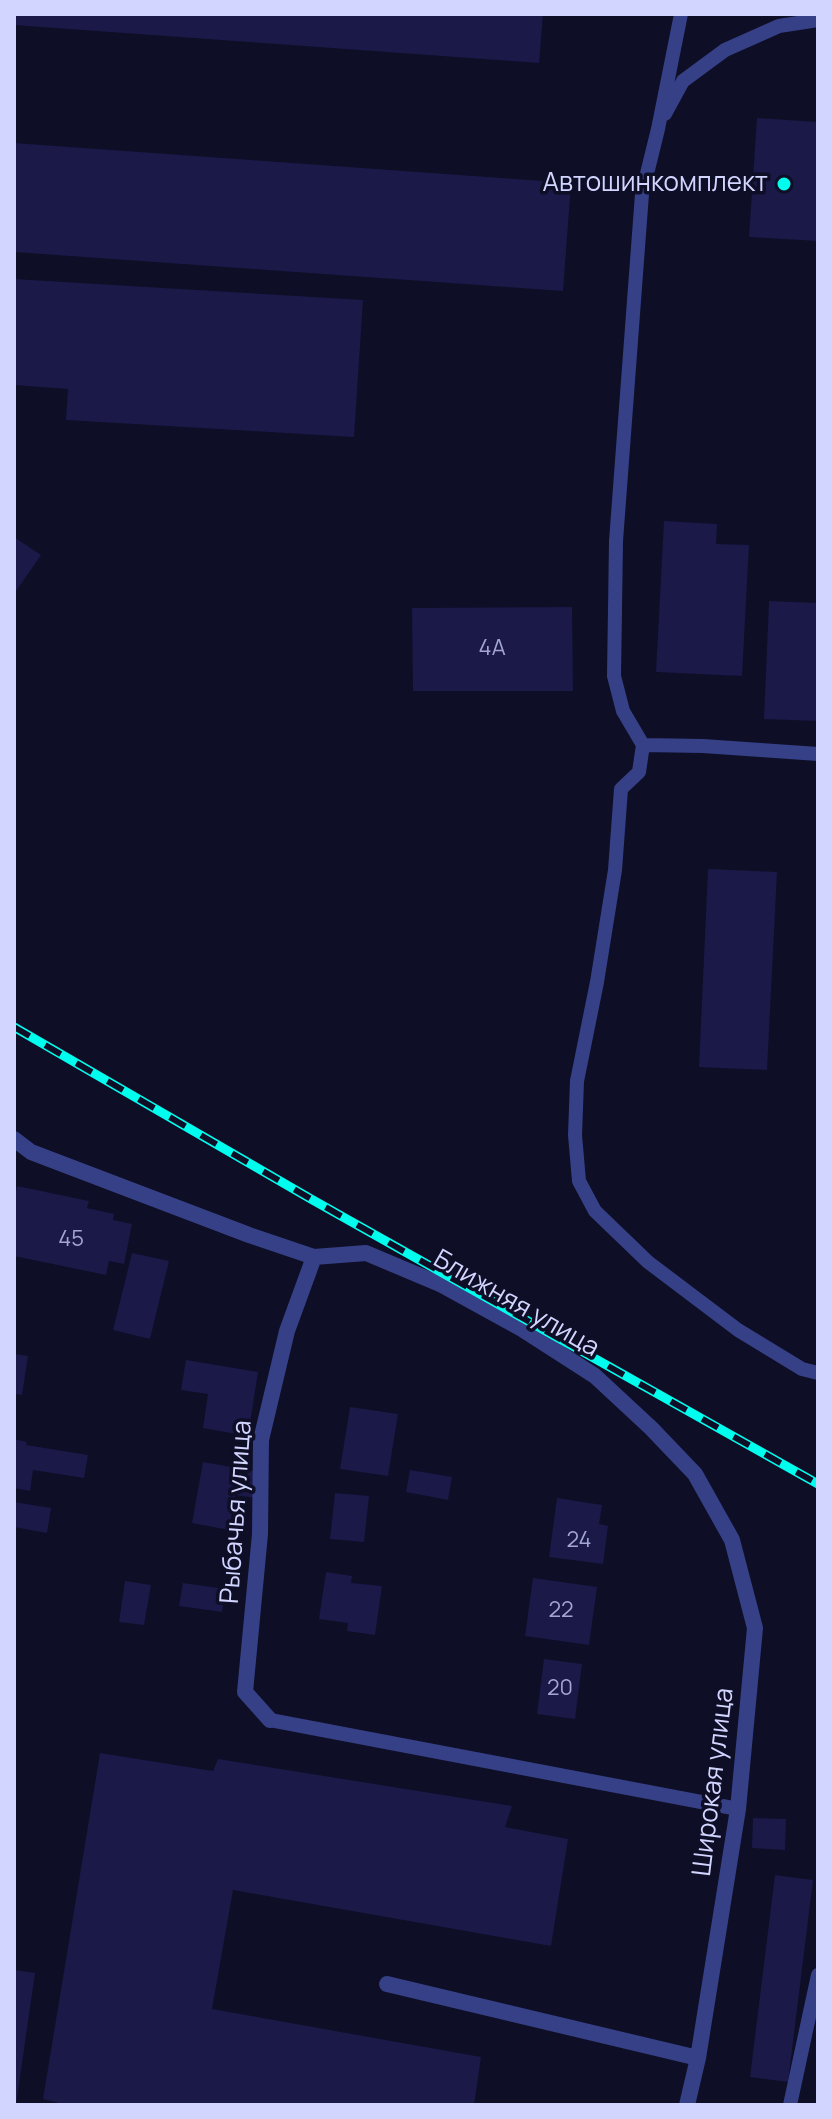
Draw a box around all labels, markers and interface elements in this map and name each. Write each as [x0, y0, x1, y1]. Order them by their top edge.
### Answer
place label: Автошинкомплект [542, 168, 768, 200]
marker: Автошинкомплект [775, 175, 793, 193]
house number: 4А [478, 636, 506, 662]
house number: 45 [58, 1227, 84, 1253]
street label: Ближняя улица [428, 1244, 604, 1364]
street label: Рыбачья улица [215, 1419, 259, 1605]
house number: 24 [566, 1528, 592, 1554]
house number: 22 [548, 1598, 574, 1624]
house number: 20 [547, 1676, 573, 1702]
street label: Широкая улица [687, 1686, 741, 1878]

